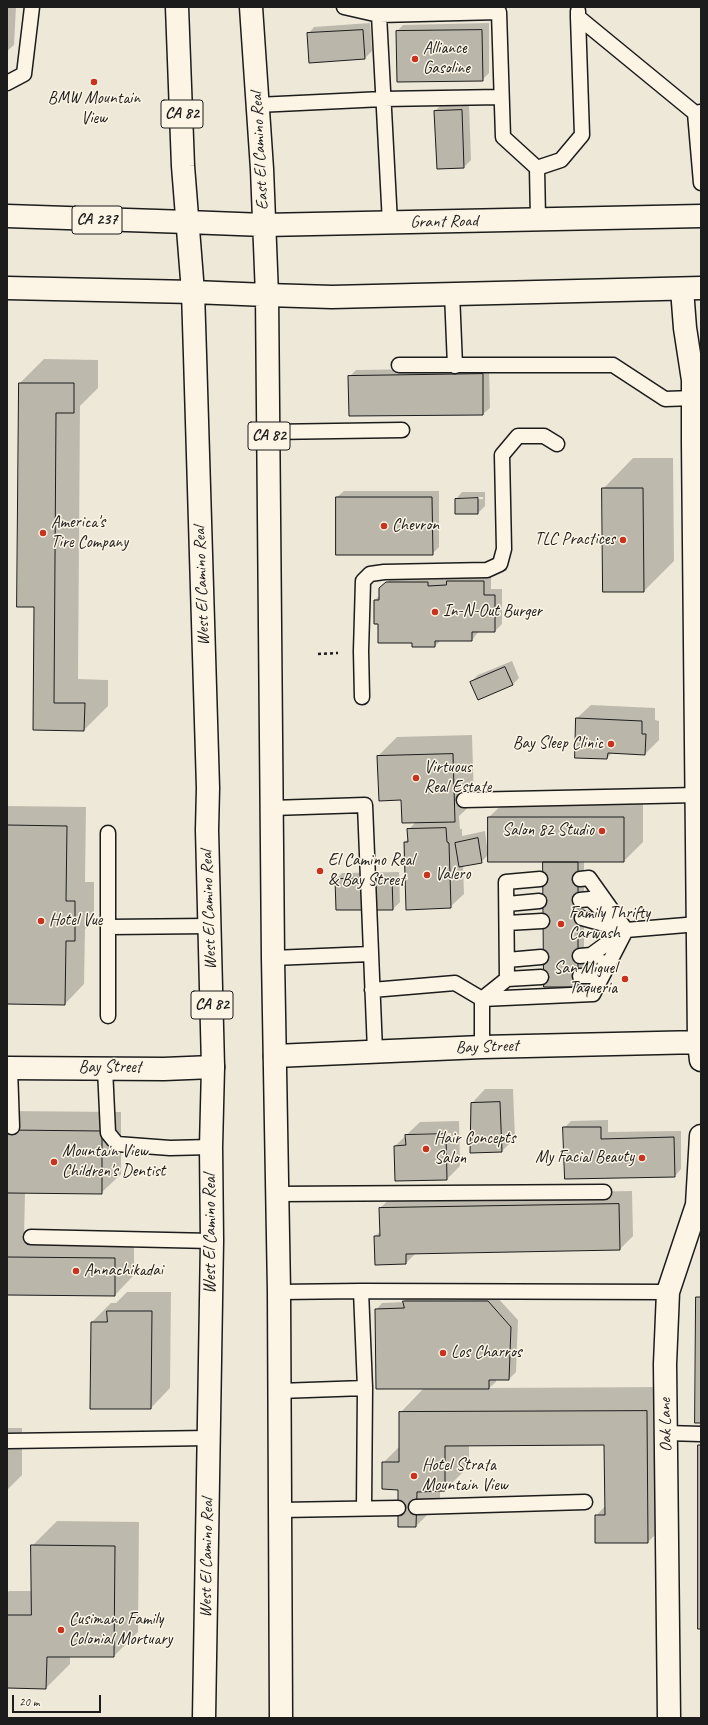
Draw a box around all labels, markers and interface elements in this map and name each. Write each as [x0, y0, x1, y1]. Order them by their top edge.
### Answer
place label: Alliance Gasoline [423, 39, 470, 79]
marker: Alliance Gasoline [410, 54, 420, 64]
marker: BMW Mountain View [89, 77, 99, 87]
place label: BMW Mountain View [48, 89, 140, 129]
street label: East El Camino Real [247, 92, 273, 210]
road number: CA 82 [161, 100, 203, 128]
road number: CA 237 [72, 206, 122, 234]
street label: Grant Road [410, 211, 478, 233]
road number: CA 82 [248, 422, 290, 450]
place label: America's Tire Company [51, 513, 128, 553]
place label: Chevron [392, 516, 439, 536]
marker: Chevron [379, 521, 389, 531]
street label: West El Camino Real [190, 526, 214, 646]
marker: America's Tire Company [38, 528, 48, 538]
place label: TLC Practices [535, 530, 615, 550]
marker: TLC Practices [618, 535, 628, 545]
place label: In-N-Out Burger [443, 602, 542, 622]
marker: In-N-Out Burger [430, 607, 440, 617]
place label: Bay Sleep Clinic [513, 734, 603, 754]
marker: Bay Sleep Clinic [606, 739, 616, 749]
place label: Virtuous Real Estate [424, 758, 491, 798]
marker: Virtuous Real Estate [411, 773, 421, 783]
place label: Salon 82 Studio [502, 821, 594, 841]
marker: Salon 82 Studio [597, 826, 607, 836]
street label: West El Camino Real [197, 850, 221, 970]
place label: El Camino Real & Bay Street [328, 851, 414, 891]
place label: Valero [435, 865, 470, 885]
marker: El Camino Real & Bay Street [315, 866, 325, 876]
marker: Valero [422, 870, 432, 880]
place label: Family Thrifty Carwash [569, 904, 650, 944]
place label: Hotel Vue [49, 911, 102, 931]
marker: Hotel Vue [36, 916, 46, 926]
marker: Family Thrifty Carwash [556, 919, 566, 929]
place label: San Miguel Taqueria [553, 959, 617, 999]
marker: San Miguel Taqueria [620, 974, 630, 984]
road number: CA 82 [191, 991, 233, 1019]
street label: Bay Street [455, 1036, 519, 1058]
street label: Bay Street [79, 1058, 141, 1078]
place label: Hair Concepts Salon [434, 1129, 515, 1169]
place label: Mountain View Children's Dentist [62, 1142, 165, 1182]
marker: Hair Concepts Salon [421, 1144, 431, 1154]
place label: My Facial Beauty [535, 1148, 634, 1168]
marker: My Facial Beauty [637, 1153, 647, 1163]
marker: Mountain View Children's Dentist [49, 1157, 59, 1167]
street label: West El Camino Real [201, 1174, 221, 1294]
place label: Annachikadai [84, 1261, 163, 1281]
marker: Annachikadai [71, 1266, 81, 1276]
place label: Los Charros [451, 1343, 522, 1363]
marker: Los Charros [438, 1348, 448, 1358]
street label: Oak Lane [655, 1398, 677, 1452]
place label: Hotel Strata Mountain View [422, 1456, 508, 1496]
marker: Hotel Strata Mountain View [409, 1471, 419, 1481]
street label: West El Camino Real [196, 1498, 218, 1618]
place label: Cusimano Family Colonial Mortuary [69, 1610, 172, 1650]
marker: Cusimano Family Colonial Mortuary [56, 1625, 66, 1635]
scale bar [14, 1687, 103, 1713]
text: 20 m [19, 1694, 39, 1710]

